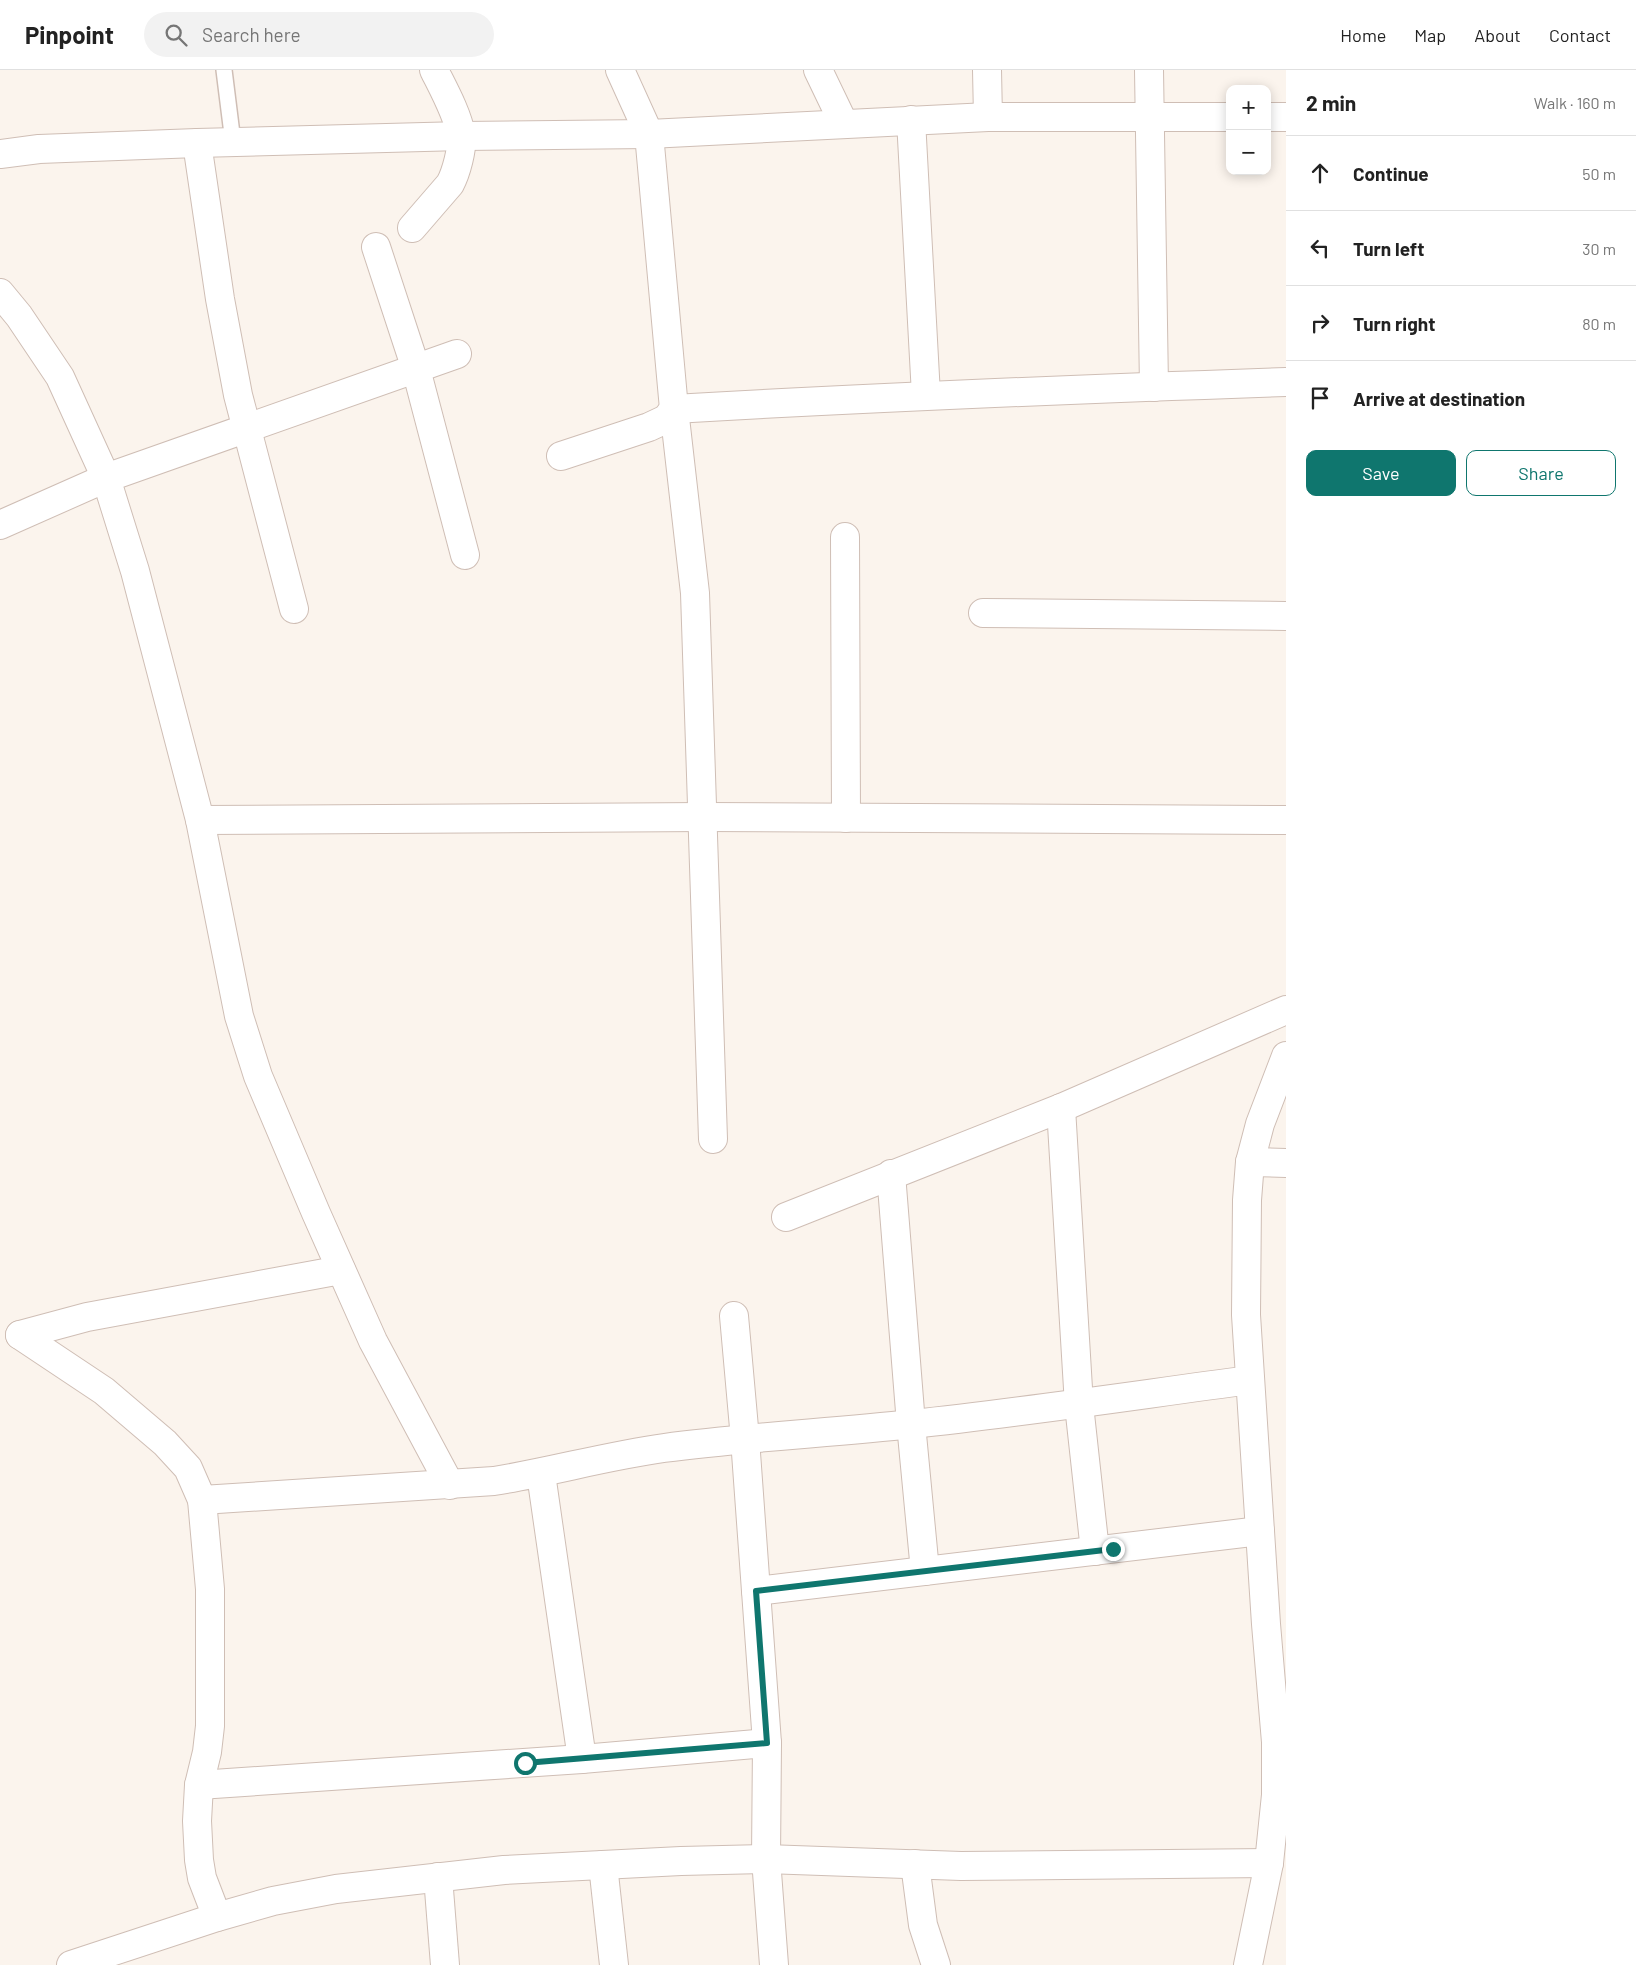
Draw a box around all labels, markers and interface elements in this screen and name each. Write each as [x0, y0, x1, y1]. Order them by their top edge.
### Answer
search box [144, 12, 494, 57]
text: Pinpoint [25, 20, 114, 49]
icon: search [162, 21, 190, 49]
text: Search here [202, 23, 301, 46]
text: Home [1340, 24, 1386, 46]
text: Map [1414, 24, 1446, 46]
text: About [1474, 24, 1521, 46]
text: Contact [1549, 24, 1611, 46]
map controls [1226, 85, 1271, 175]
button: + [1226, 85, 1271, 130]
text: 2 min [1306, 90, 1356, 115]
text: Walk · 160 m [1534, 93, 1616, 112]
button: − [1226, 130, 1271, 175]
icon: ahead [1306, 159, 1334, 187]
text: Continue [1353, 162, 1429, 185]
text: 50 m [1582, 164, 1616, 183]
icon: left [1306, 234, 1334, 262]
text: Turn left [1353, 237, 1424, 260]
text: 30 m [1582, 239, 1616, 258]
icon: right [1306, 309, 1334, 337]
text: Turn right [1353, 312, 1435, 335]
text: 80 m [1582, 314, 1616, 333]
icon: arrive [1306, 384, 1334, 412]
text: Arrive at destination [1353, 387, 1525, 410]
button: Save [1306, 450, 1456, 496]
button: Share [1466, 450, 1616, 496]
route end [1102, 1538, 1125, 1561]
route start [514, 1752, 537, 1775]

